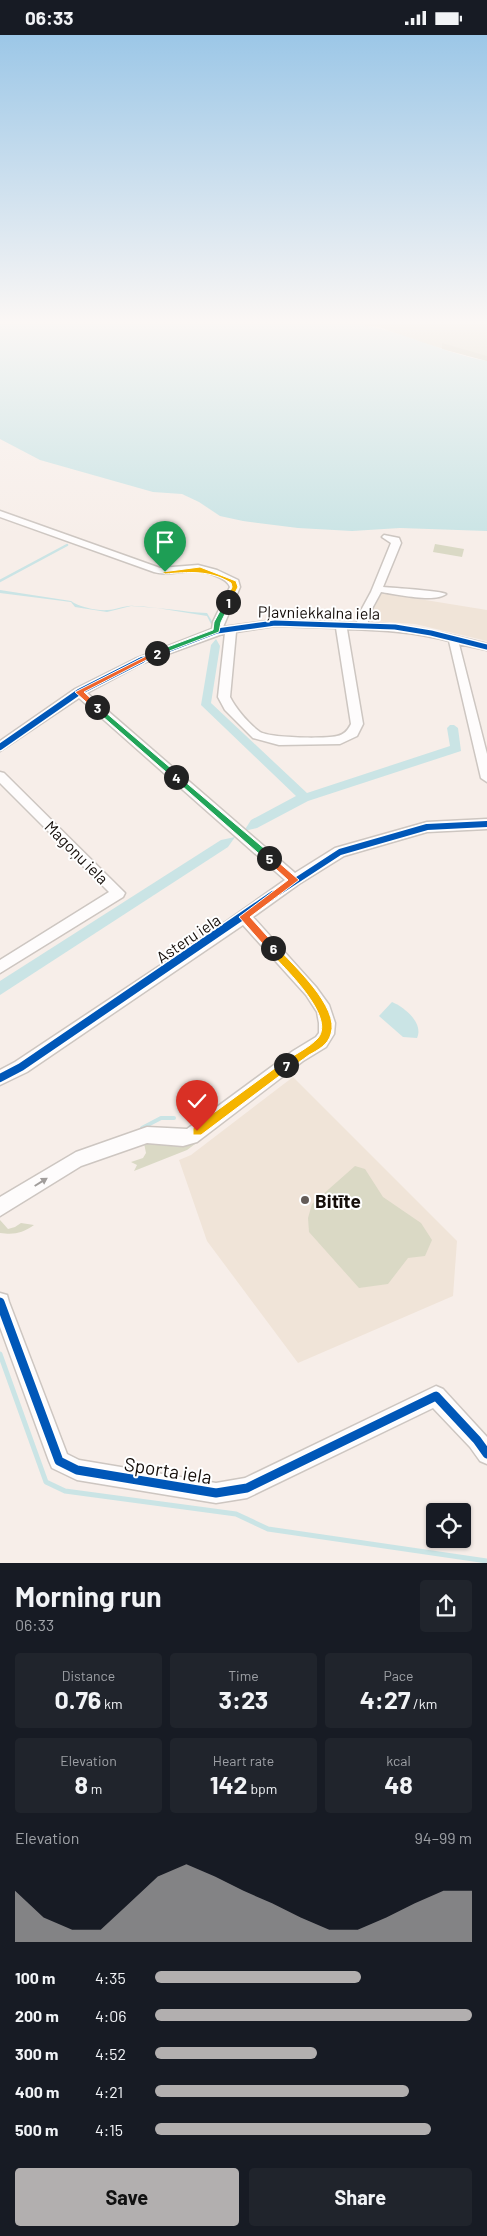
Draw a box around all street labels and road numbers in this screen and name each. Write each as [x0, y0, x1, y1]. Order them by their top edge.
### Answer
street label: Pļavniekkalna iela [258, 601, 380, 623]
street label: Magoņu iela [41, 816, 113, 888]
street label: Asteru iela [152, 910, 224, 966]
street label: Sporta iela [123, 1452, 213, 1488]

